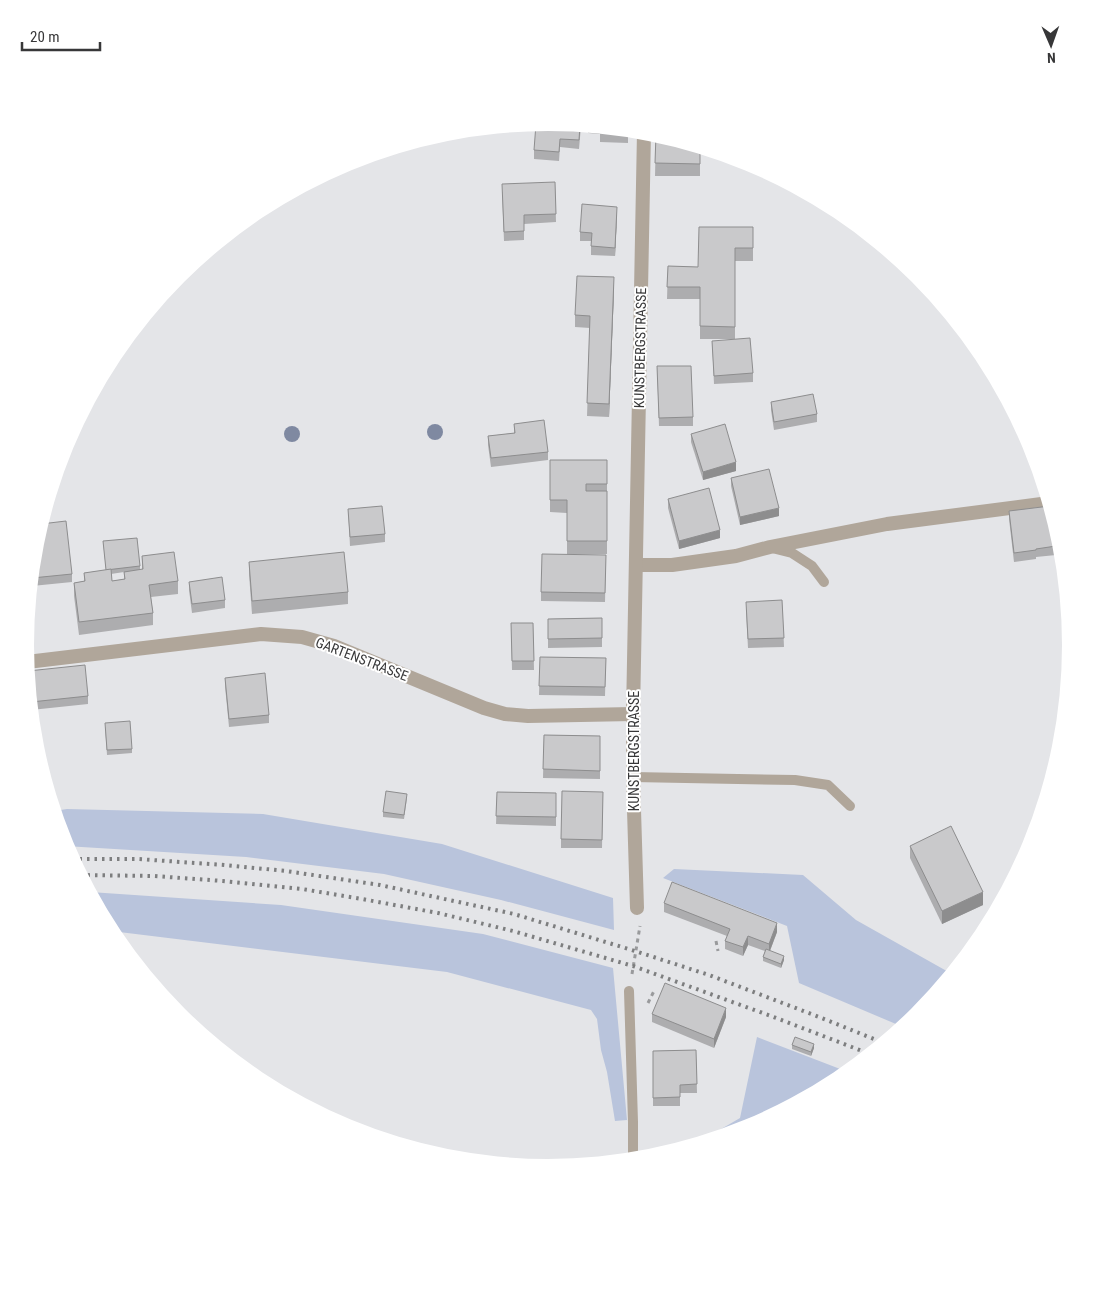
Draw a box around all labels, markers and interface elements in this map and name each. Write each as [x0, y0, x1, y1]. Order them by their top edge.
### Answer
scale bar [22, 20, 100, 52]
north arrow [1026, 20, 1076, 70]
text: 20 m [30, 28, 60, 46]
text: N [1047, 50, 1056, 66]
street label: KUNSTBERGSTRASSE [631, 288, 649, 408]
street label: GARTENSTRASSE [314, 634, 410, 684]
street label: KUNSTBERGSTRASSE [626, 691, 642, 811]

